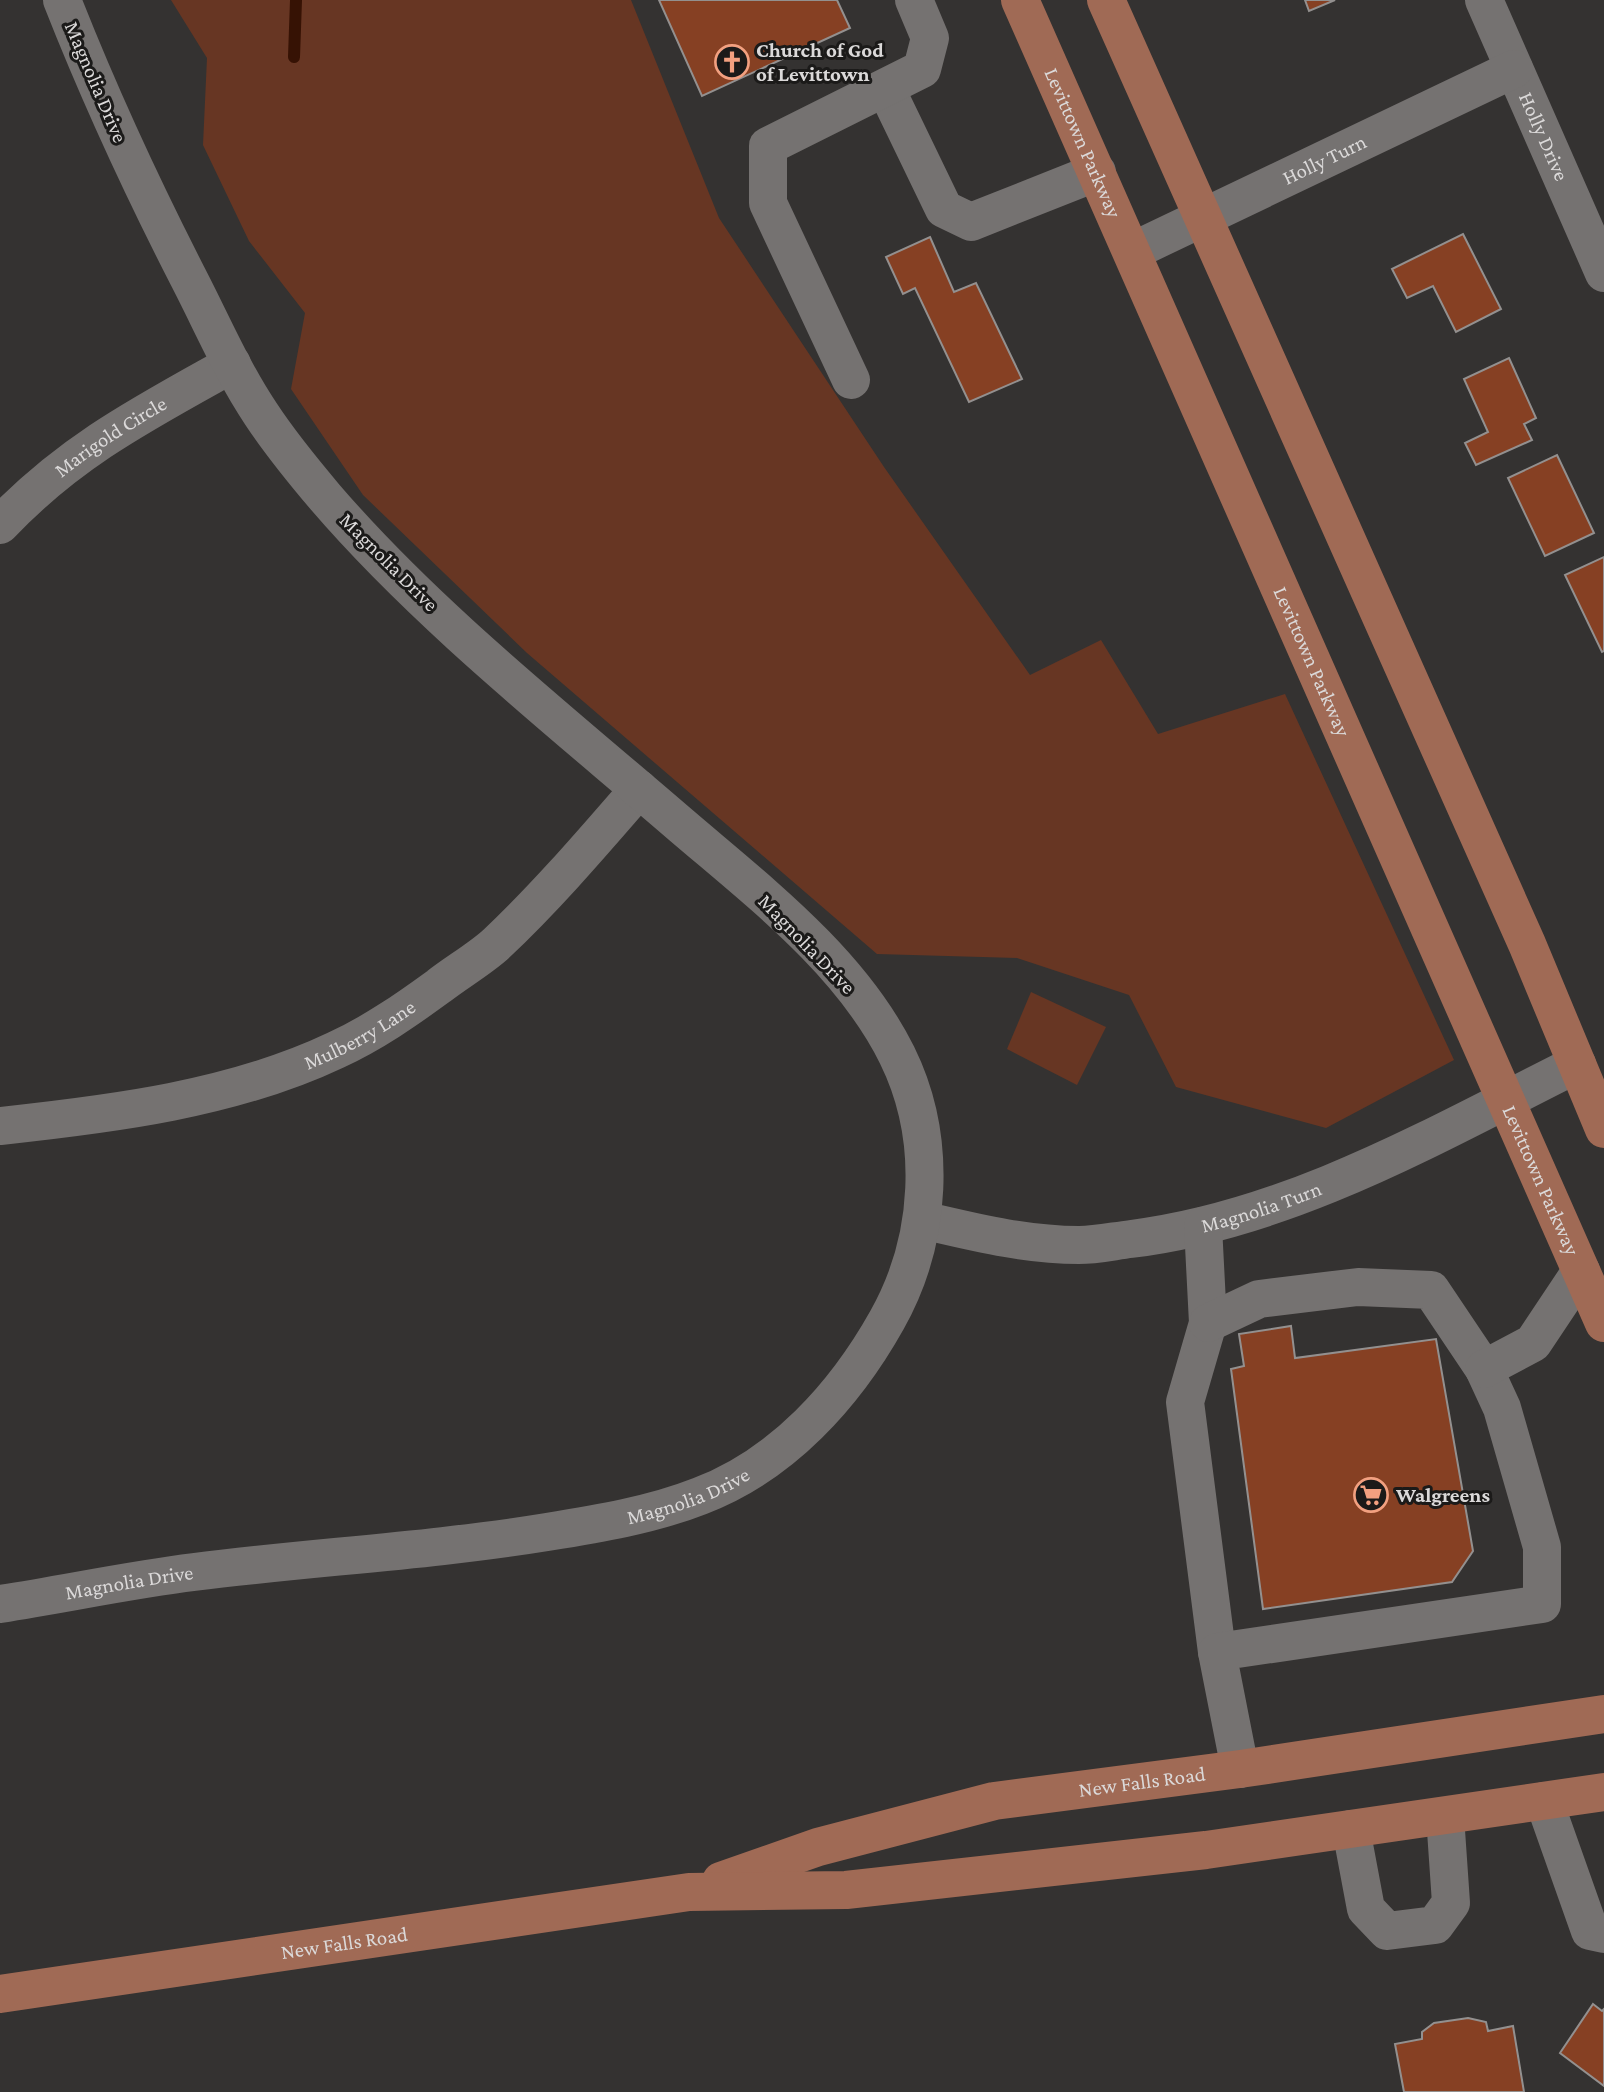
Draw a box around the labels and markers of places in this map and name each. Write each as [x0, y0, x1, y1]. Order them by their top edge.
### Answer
place label: Church of God of Levittown [756, 38, 884, 86]
church icon: Church of God of Levittown [713, 43, 751, 81]
supermarket icon: Walgreens [1352, 1476, 1390, 1514]
place label: Walgreens [1395, 1483, 1490, 1507]

